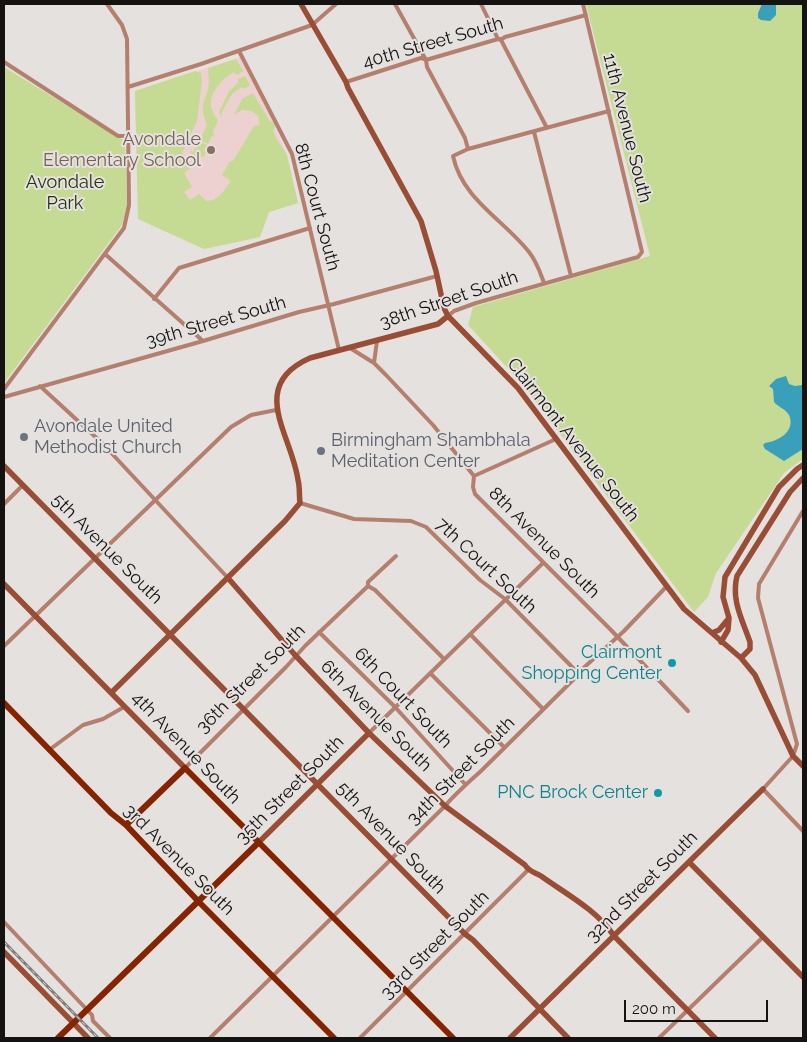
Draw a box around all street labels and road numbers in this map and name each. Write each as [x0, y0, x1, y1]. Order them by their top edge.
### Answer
street label: 40th Street South [360, 13, 506, 73]
street label: 11th Avenue South [598, 51, 656, 205]
street label: 8th Court South [290, 141, 344, 273]
street label: 38th Street South [377, 266, 521, 334]
street label: 39th Street South [144, 292, 288, 352]
street label: Clairmont Avenue South [502, 354, 644, 526]
street label: 8th Avenue South [484, 483, 604, 603]
street label: 5th Avenue South [47, 489, 167, 609]
street label: 7th Court South [431, 514, 541, 618]
street label: 36th Street South [192, 620, 310, 738]
street label: 6th Court South [350, 643, 456, 753]
street label: 6th Avenue South [316, 656, 436, 776]
street label: 4th Avenue South [127, 687, 245, 809]
street label: 34th Street South [402, 712, 520, 830]
street label: 35th Street South [231, 731, 349, 849]
street label: 5th Avenue South [332, 777, 450, 899]
street label: 3rd Avenue South [119, 800, 239, 920]
street label: 32nd Street South [582, 827, 702, 947]
street label: 33rd Street South [376, 886, 494, 1004]

